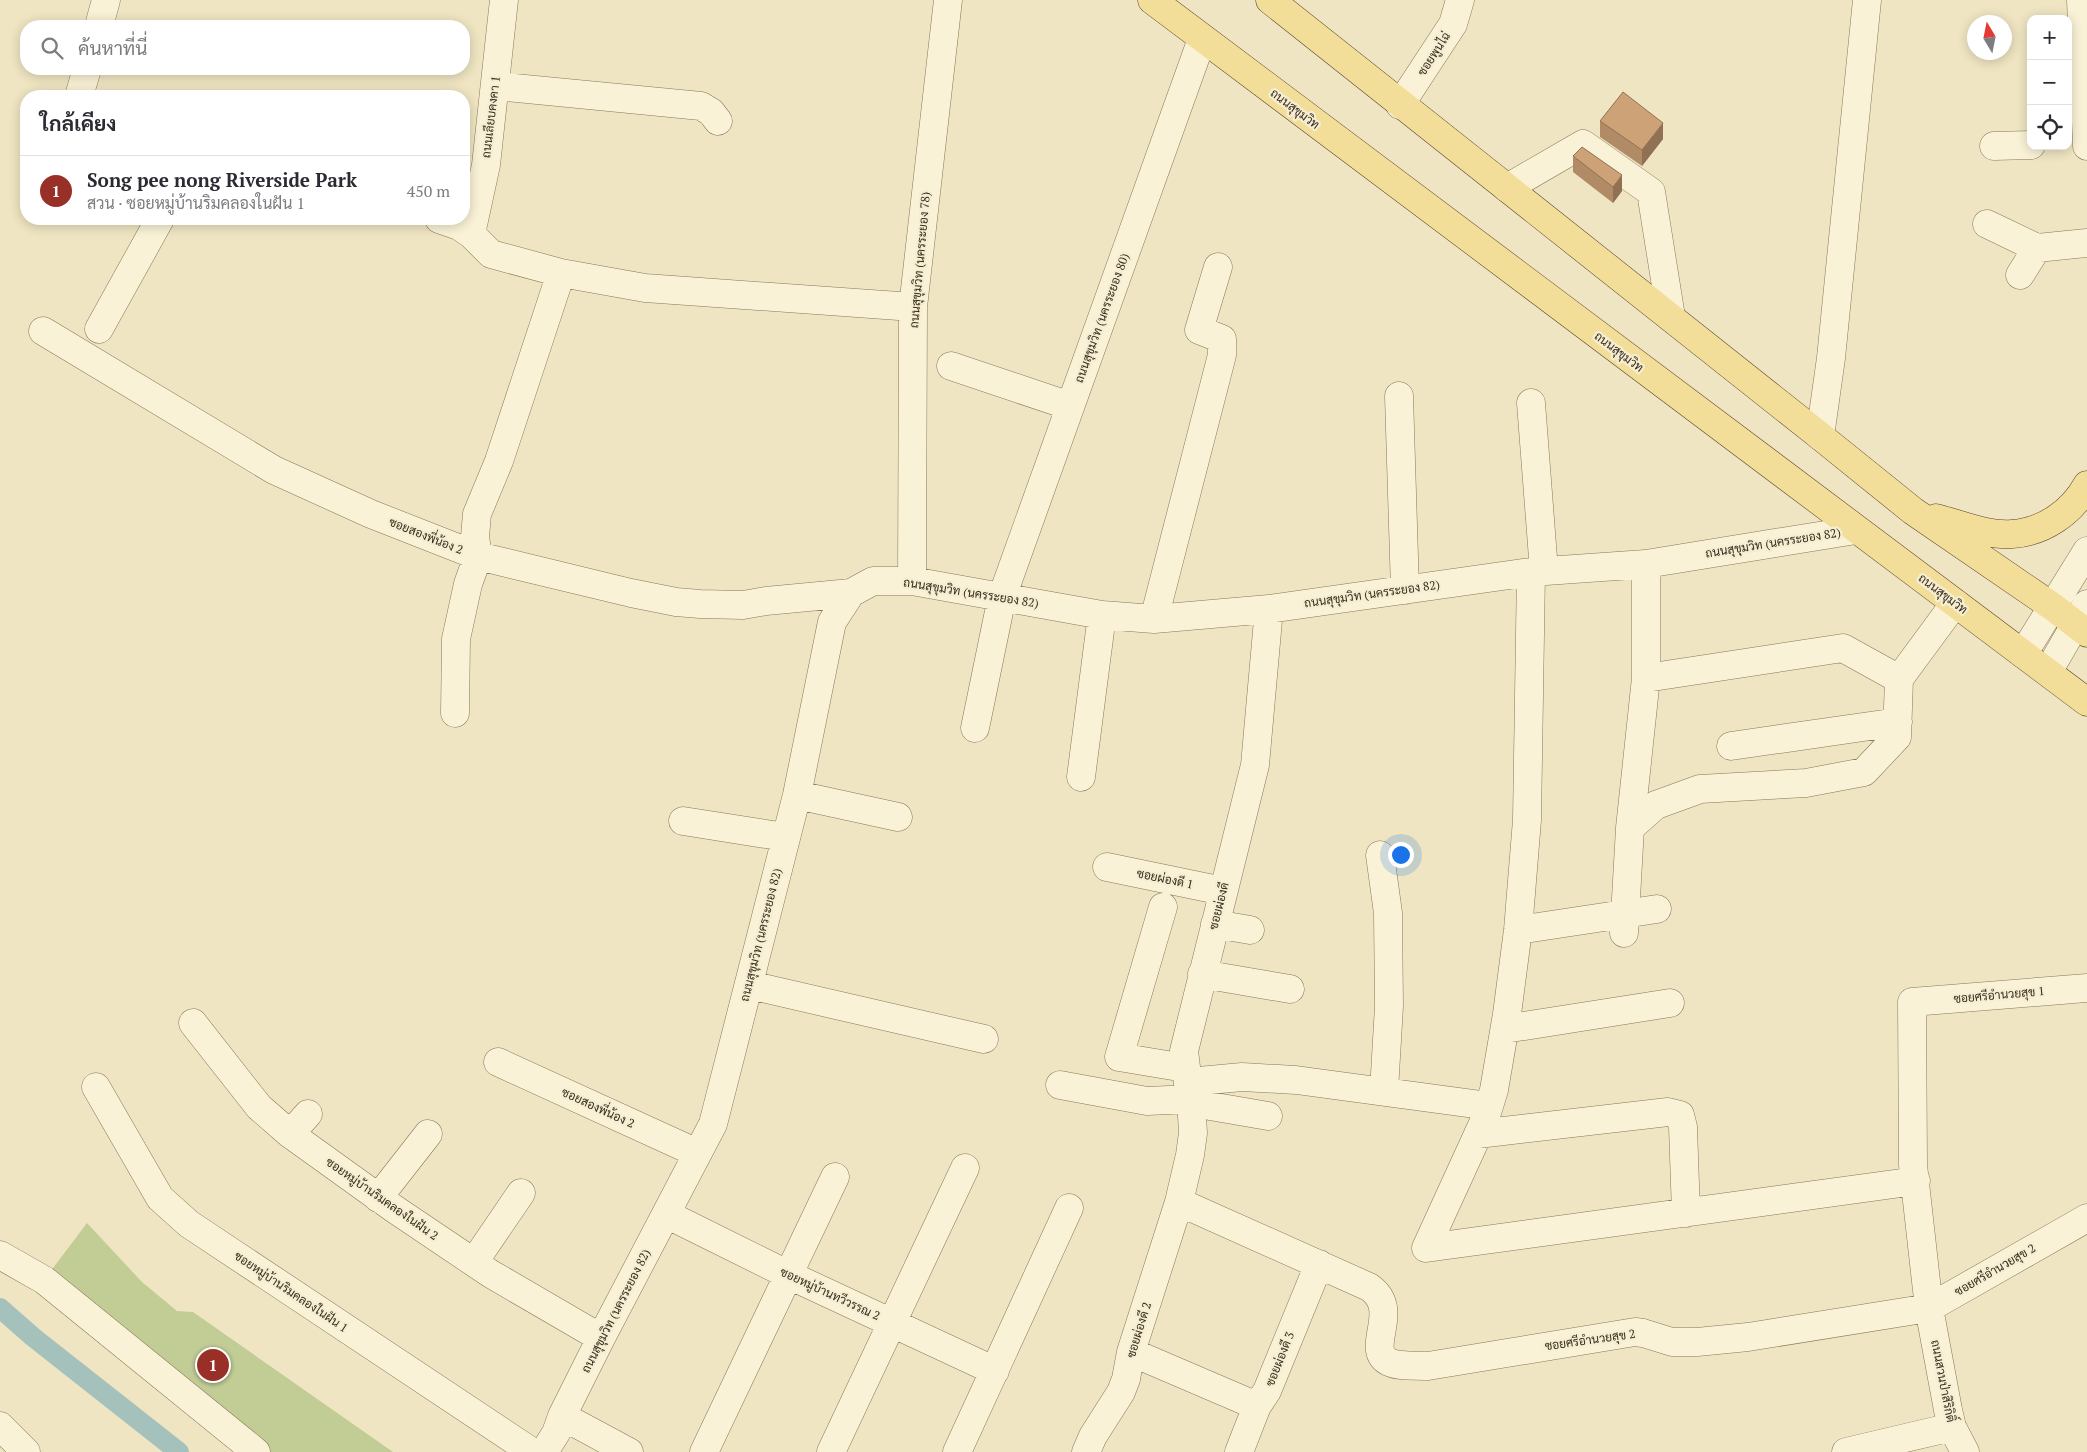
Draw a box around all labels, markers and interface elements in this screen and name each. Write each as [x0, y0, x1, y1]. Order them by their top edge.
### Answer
north arrow [1967, 15, 2012, 60]
map controls [2027, 15, 2072, 150]
button: + [2027, 15, 2072, 60]
search box [20, 20, 470, 75]
street label: ซอยพูนไฉ่ [1414, 29, 1454, 79]
icon: search [38, 34, 66, 62]
text: ค้นหาที่นี่ [78, 35, 147, 60]
button: − [2027, 60, 2072, 105]
street label: ถนนเลียบคงคา 1 [478, 75, 503, 159]
street label: ถนนสุขุมวิท [1267, 85, 1323, 134]
button: locate [2027, 105, 2072, 150]
text: ใกล้เคียง [40, 109, 116, 137]
text: Song pee nong Riverside Park [87, 167, 357, 192]
text: 1 [51, 180, 61, 202]
text: 450 m [407, 180, 450, 202]
street label: ถนนสุขุมวิท (นครระยอง 78) [906, 191, 935, 329]
text: สวน · ซอยหมู่บ้านริมคลองในฝัน 1 [87, 192, 305, 214]
street label: ถนนสุขุมวิท (นครระยอง 80) [1071, 251, 1134, 385]
street label: ถนนสุขุมวิท [1591, 328, 1647, 377]
street label: ซอยสองพี่น้อง 2 [387, 511, 467, 557]
street label: ถนนสุขุมวิท (นครระยอง 82) [1704, 524, 1842, 563]
street label: ถนนสุขุมวิท [1915, 570, 1971, 619]
street label: ถนนสุขุมวิท (นครระยอง 82) [902, 574, 1040, 613]
street label: ถนนสุขุมวิท (นครระยอง 82) [1303, 577, 1441, 612]
your location [1388, 842, 1414, 868]
street label: ซอยผ่องดี 1 [1135, 865, 1195, 892]
street label: ถนนสุขุมวิท (นครระยอง 82) [737, 867, 786, 1004]
street label: ซอยผ่องดี [1205, 881, 1232, 931]
street label: ซอยศรีอำนวยสุข 1 [1953, 983, 2045, 1008]
street label: ซอยสองพี่น้อง 2 [559, 1081, 638, 1131]
street label: ซอยหมู่บ้านริมคลองในฝัน 2 [323, 1154, 441, 1244]
street label: ซอยศรีอำนวยสุข 2 [1951, 1240, 2039, 1301]
street label: ถนนสุขุมวิท (นครระยอง 82) [578, 1246, 655, 1376]
street label: ซอยหมู่บ้านริมคลองในฝัน 1 [231, 1248, 351, 1336]
street label: ซอยหมู่บ้านทวีวรรณ 2 [777, 1264, 883, 1324]
street label: ซอยผ่องดี 2 [1123, 1300, 1154, 1360]
street label: ซอยศรีอำนวยสุข 2 [1544, 1326, 1636, 1355]
street label: ซอยผ่องดี 3 [1262, 1329, 1297, 1388]
street label: ถนนสวนป่าสิริกิติ์ [1928, 1338, 1962, 1423]
pin: 1 [197, 1346, 229, 1384]

